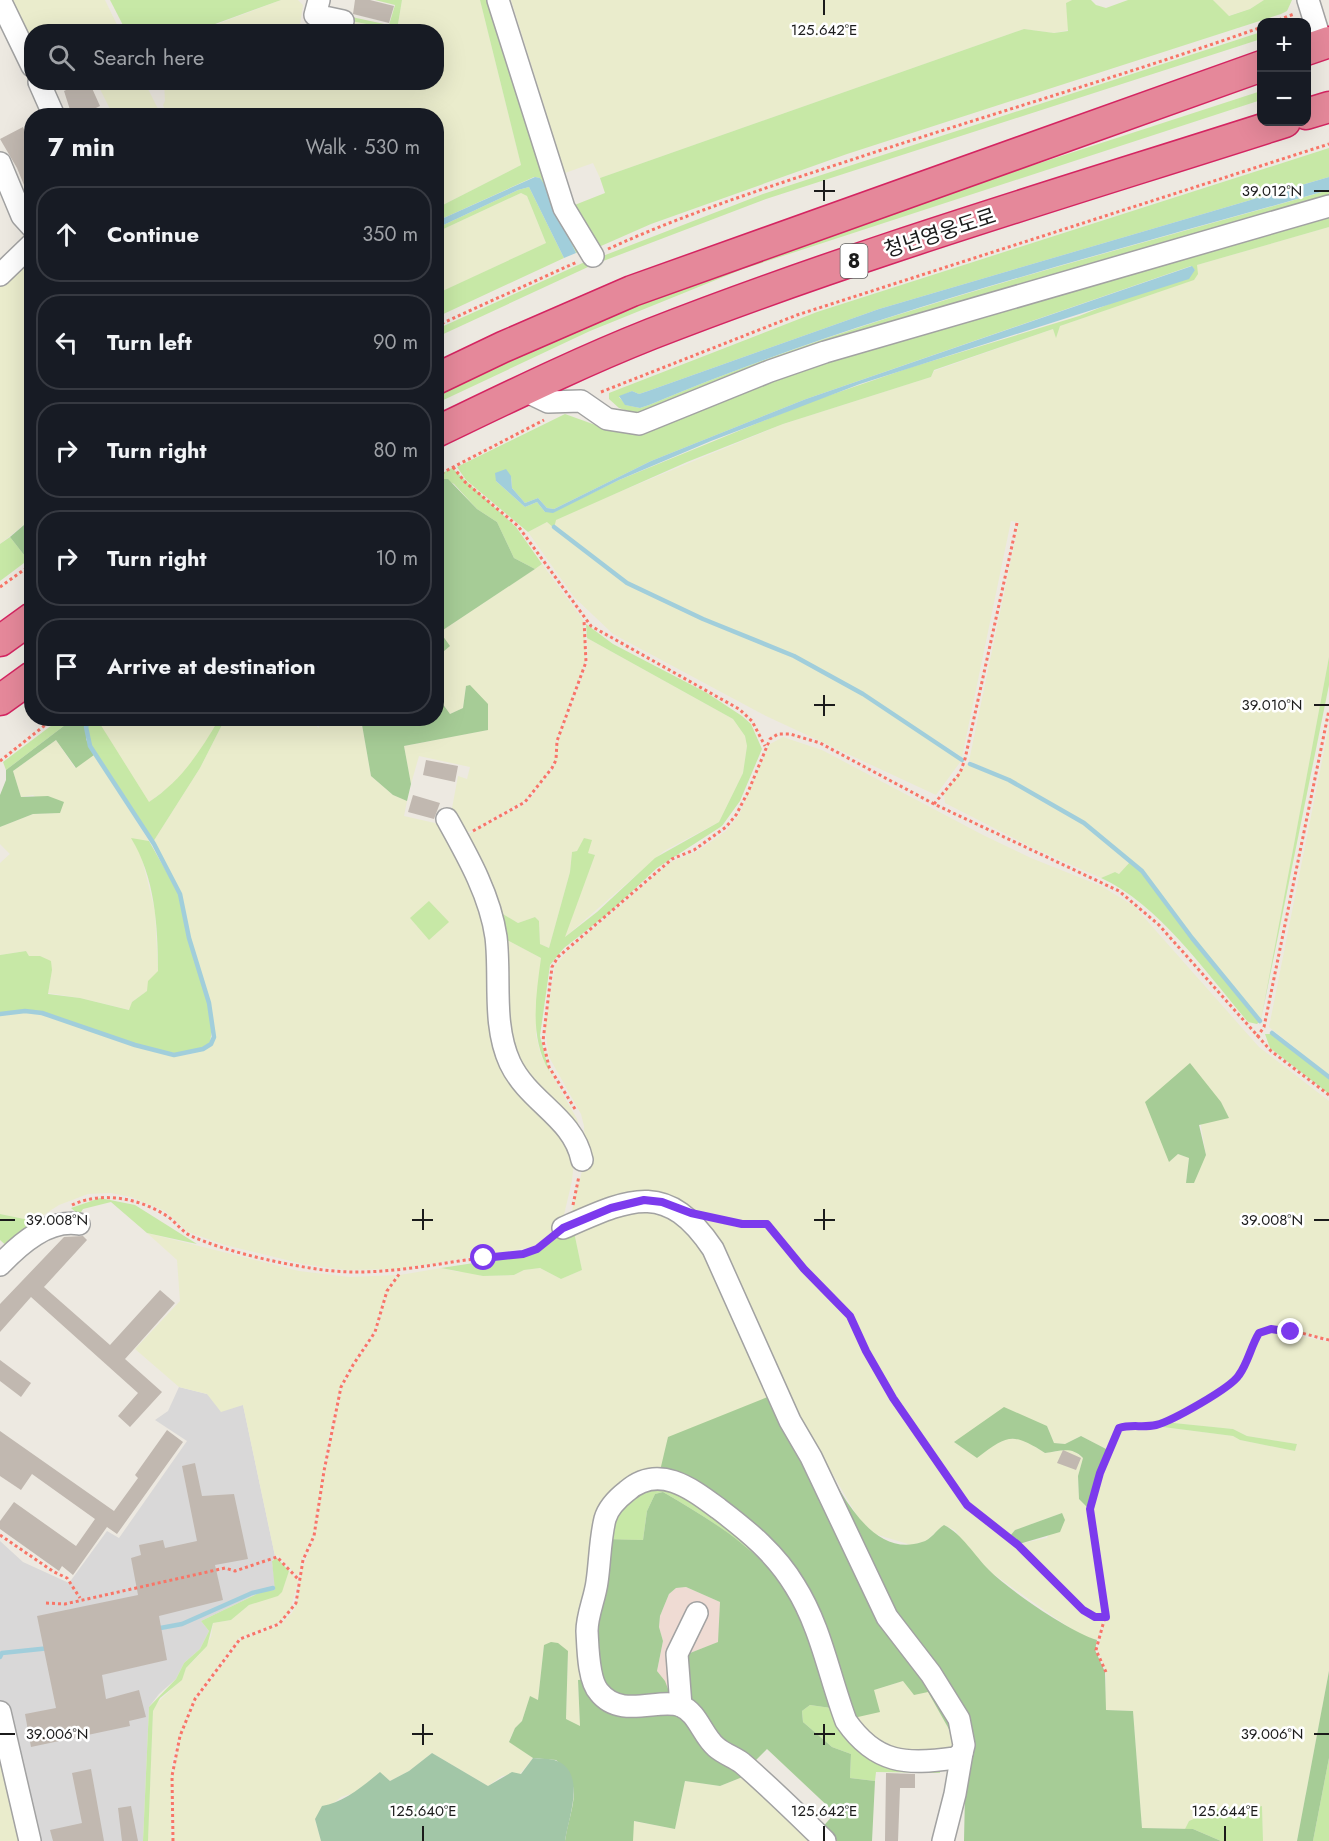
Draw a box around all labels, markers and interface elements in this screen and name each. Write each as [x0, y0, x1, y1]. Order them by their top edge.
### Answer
map controls [1257, 18, 1311, 126]
button: + [1257, 18, 1311, 72]
text: 125.642°E [791, 19, 857, 41]
search box [24, 24, 444, 90]
icon: search [45, 41, 78, 74]
text: Search here [93, 41, 204, 73]
button: − [1257, 72, 1311, 126]
text: 7 min [48, 128, 115, 166]
text: Walk · 530 m [305, 133, 420, 162]
text: 39.012°N [1242, 180, 1302, 202]
street label: 청년영웅도로 [880, 201, 1000, 265]
icon: ahead [50, 218, 83, 251]
text: Continue [107, 218, 199, 250]
text: 350 m [362, 220, 418, 249]
road number: 8 [840, 244, 868, 278]
icon: left [50, 326, 83, 359]
text: Turn left [107, 326, 192, 358]
text: 90 m [373, 328, 418, 357]
icon: right [50, 434, 83, 467]
text: Turn right [107, 434, 207, 466]
text: 80 m [373, 436, 418, 465]
icon: right [50, 542, 83, 575]
text: Turn right [107, 542, 207, 574]
text: 10 m [375, 544, 418, 573]
icon: arrive [50, 650, 83, 683]
text: Arrive at destination [107, 650, 316, 682]
text: 39.010°N [1242, 694, 1302, 716]
text: 39.008°N [26, 1209, 88, 1231]
text: 39.008°N [1241, 1209, 1303, 1231]
route start [470, 1244, 496, 1270]
route end [1277, 1318, 1303, 1344]
text: 39.006°N [26, 1723, 88, 1745]
text: 39.006°N [1241, 1723, 1303, 1745]
text: 125.640°E [389, 1800, 457, 1822]
text: 125.642°E [791, 1800, 857, 1822]
text: 125.644°E [1192, 1800, 1258, 1822]

